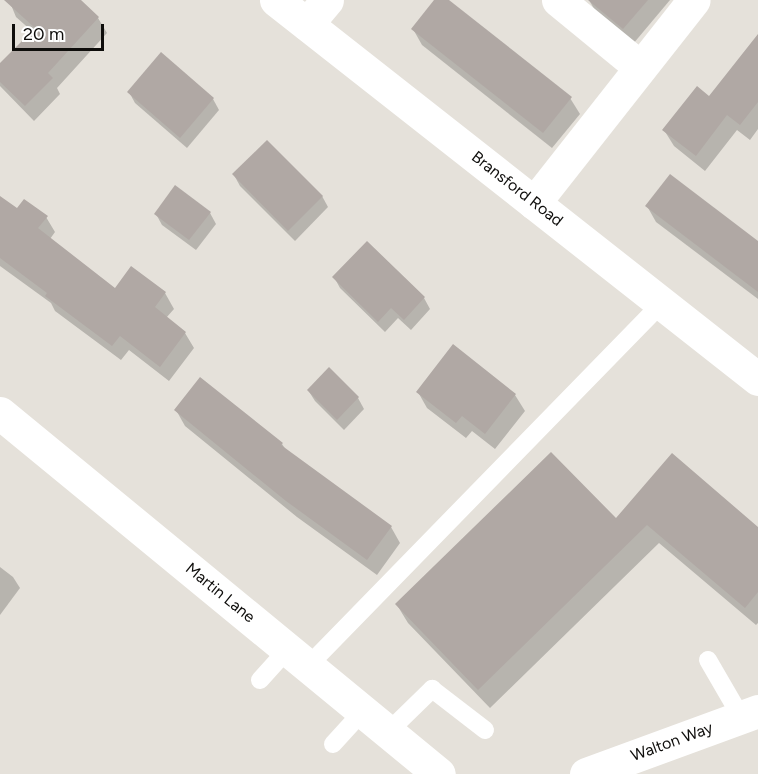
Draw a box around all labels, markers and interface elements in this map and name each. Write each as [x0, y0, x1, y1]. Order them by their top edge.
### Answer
scale bar [15, 12, 106, 50]
text: 20 m [23, 23, 64, 45]
street label: Bransford Road [468, 147, 566, 231]
street label: Martin Lane [181, 559, 259, 627]
street label: Walton Way [628, 718, 716, 766]

